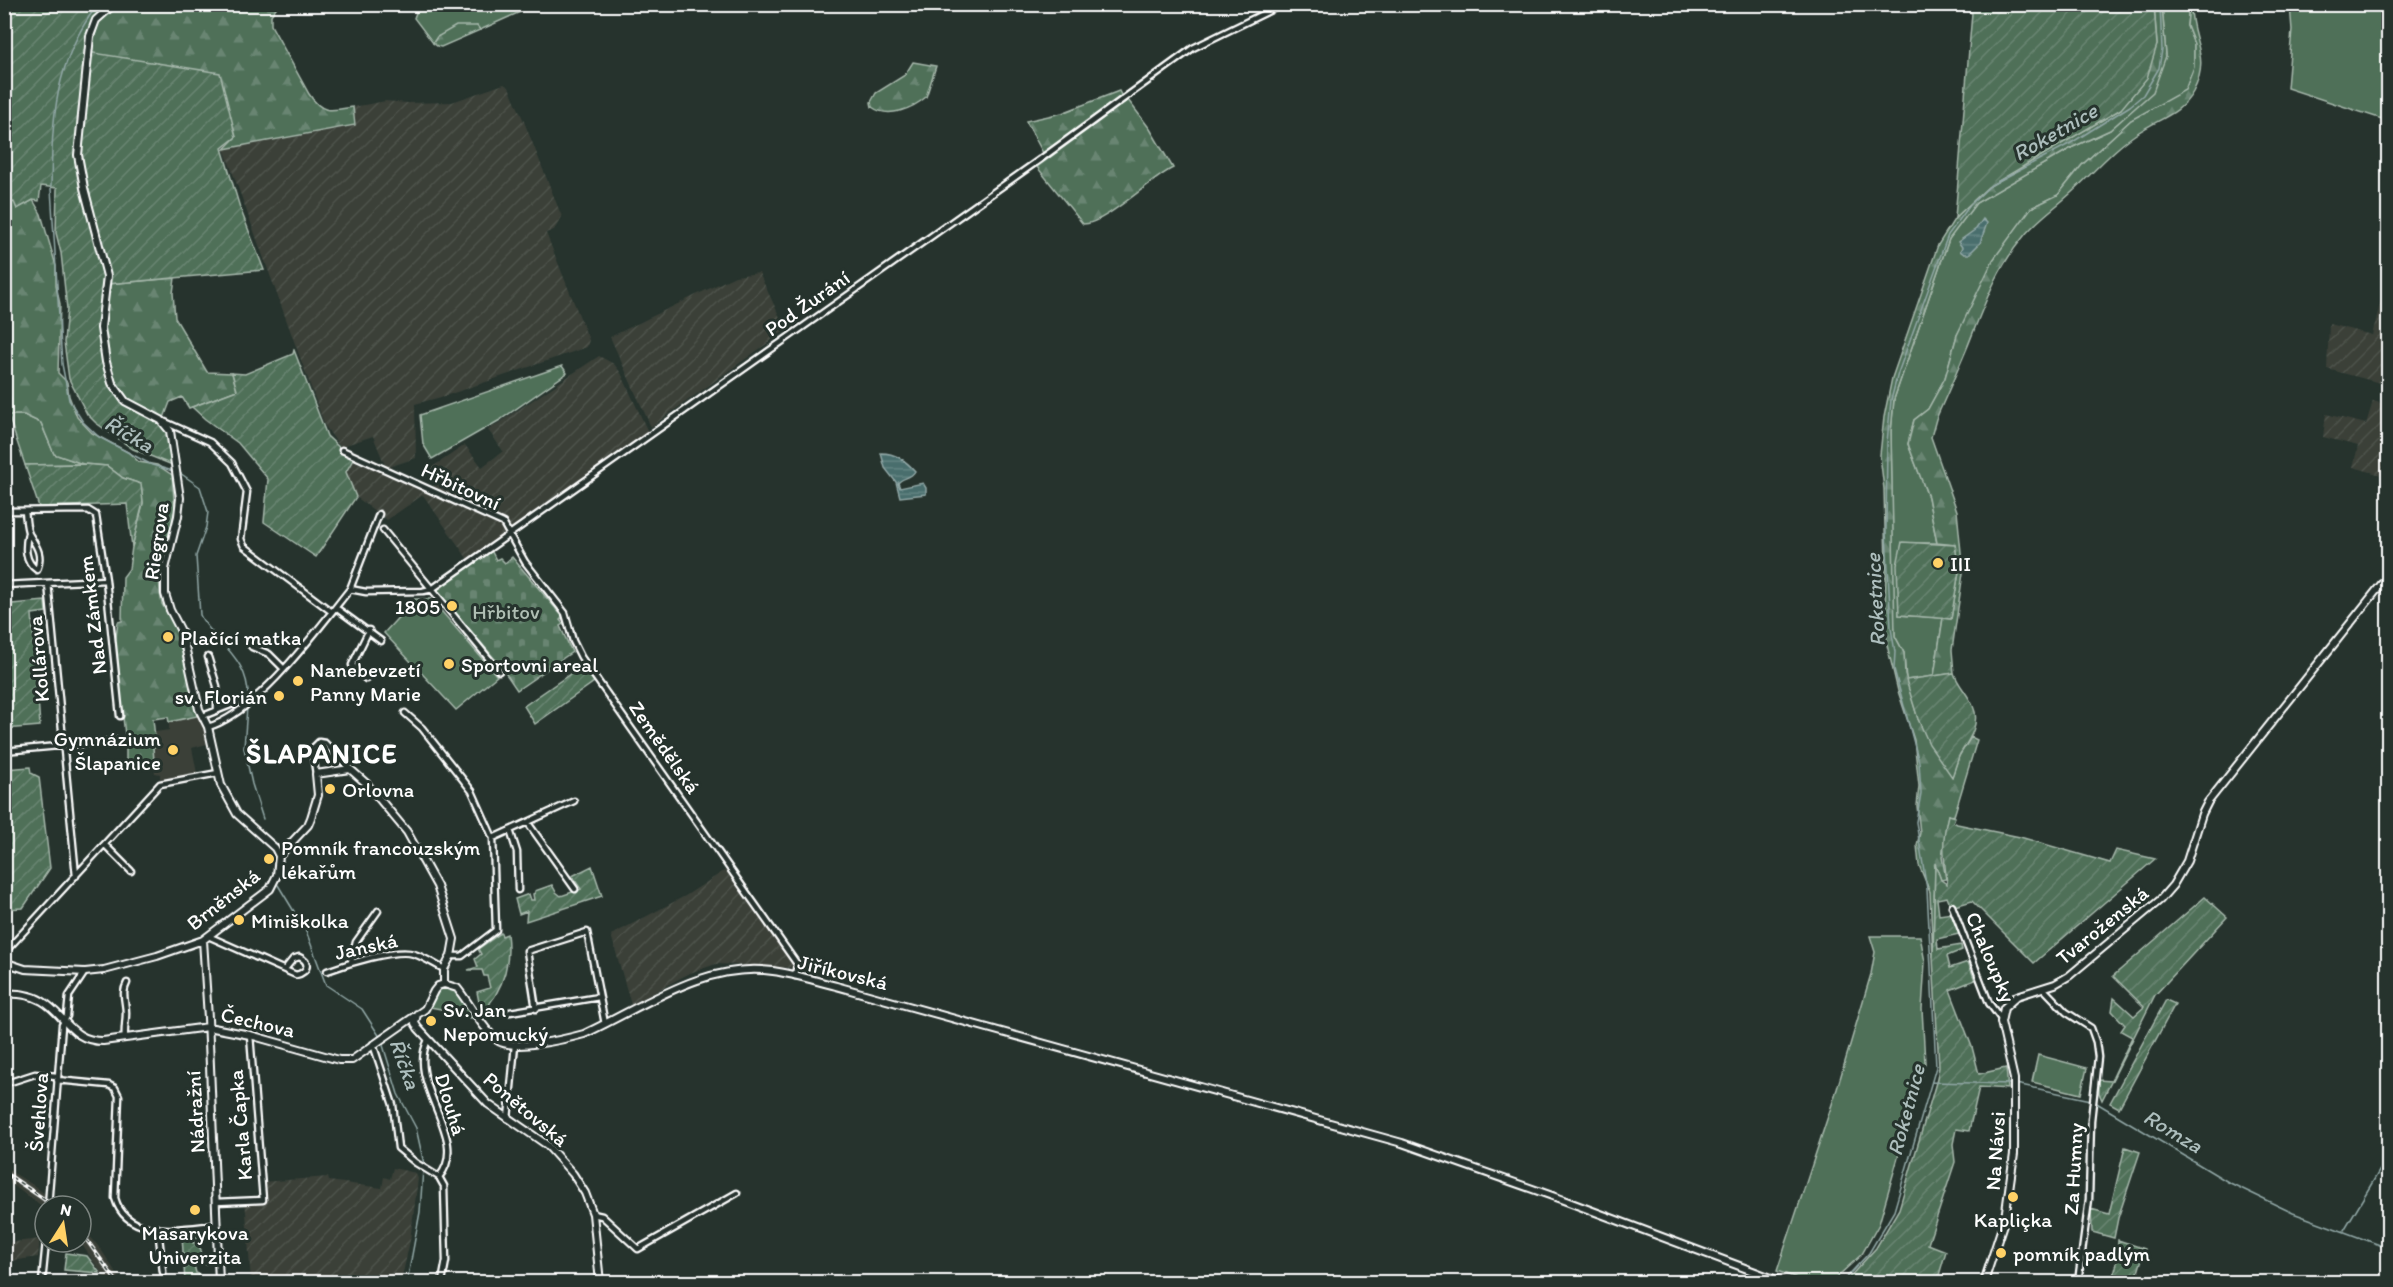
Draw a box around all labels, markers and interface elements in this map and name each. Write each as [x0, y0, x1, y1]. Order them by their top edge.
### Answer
water label: Roketnice [2008, 96, 2103, 167]
street label: Pod Žurání [760, 264, 855, 341]
water label: Říčka [100, 409, 159, 459]
street label: Hřbitovní [417, 457, 505, 515]
street label: Riegrova [138, 501, 174, 581]
water label: Roketnice [1859, 551, 1891, 647]
place label: III [1950, 551, 1971, 576]
street label: Nad Zámkem [72, 554, 112, 676]
marker: III [1931, 556, 1945, 570]
place label: 1805 [395, 594, 440, 619]
marker: 1805 [445, 599, 459, 613]
park label: Hřbitov [472, 599, 540, 624]
street label: Kollárova [22, 615, 54, 703]
place label: Plačící matka [180, 625, 301, 650]
marker: Plačící matka [161, 630, 175, 644]
place label: Sportovni areal [461, 652, 598, 677]
place label: Nanebevzetí Panny Marie [310, 657, 421, 706]
marker: Sportovni areal [442, 657, 456, 671]
marker: Nanebevzetí Panny Marie [291, 674, 305, 688]
place label: sv. Florián [175, 684, 267, 709]
marker: sv. Florián [272, 689, 286, 703]
street label: Zemědělská [624, 696, 706, 798]
place label: Gymnázium Šlapanice [53, 726, 161, 775]
district label: ŠLAPANICE [246, 737, 398, 770]
marker: Gymnázium Šlapanice [166, 743, 180, 757]
place label: Orlovna [342, 777, 414, 802]
marker: Orlovna [323, 782, 337, 796]
place label: Pomník francouzským lékařům [281, 835, 481, 884]
marker: Pomník francouzským lékařům [262, 852, 276, 866]
street label: Brněnská [181, 863, 265, 935]
street label: Tvaroženská [2051, 880, 2153, 970]
place label: Miniškolka [251, 908, 349, 933]
street label: Chaloupky [1961, 908, 2021, 1006]
marker: Miniškolka [232, 913, 246, 927]
street label: Janská [332, 927, 400, 965]
street label: Jiříkovská [795, 949, 891, 995]
place label: Sv. Jan Nepomucký [443, 997, 548, 1046]
street label: Čechova [218, 1001, 298, 1043]
marker: Sv. Jan Nepomucký [424, 1014, 438, 1028]
water label: Říčka [383, 1035, 427, 1094]
water label: Roketnice [1881, 1060, 1932, 1159]
street label: Ponětovská [478, 1066, 574, 1152]
street label: Nádražní [180, 1069, 210, 1154]
street label: Karla Čapka [223, 1069, 257, 1181]
street label: Dlouhá [430, 1070, 472, 1138]
street label: Švehlova [23, 1071, 53, 1153]
water label: Romza [2139, 1103, 2208, 1160]
street label: Na Návsi [1980, 1111, 2010, 1191]
street label: Za Humny [2058, 1122, 2088, 1216]
marker: Kapliçka [2006, 1190, 2020, 1204]
north arrow [33, 1194, 93, 1254]
text: N [59, 1199, 73, 1220]
marker: Masarykova Univerzita [188, 1203, 202, 1217]
place label: Kapliçka [1974, 1207, 2052, 1232]
place label: Masarykova Univerzita [141, 1220, 249, 1269]
place label: pomník padlým [2013, 1241, 2150, 1266]
marker: pomník padlým [1994, 1246, 2008, 1260]

